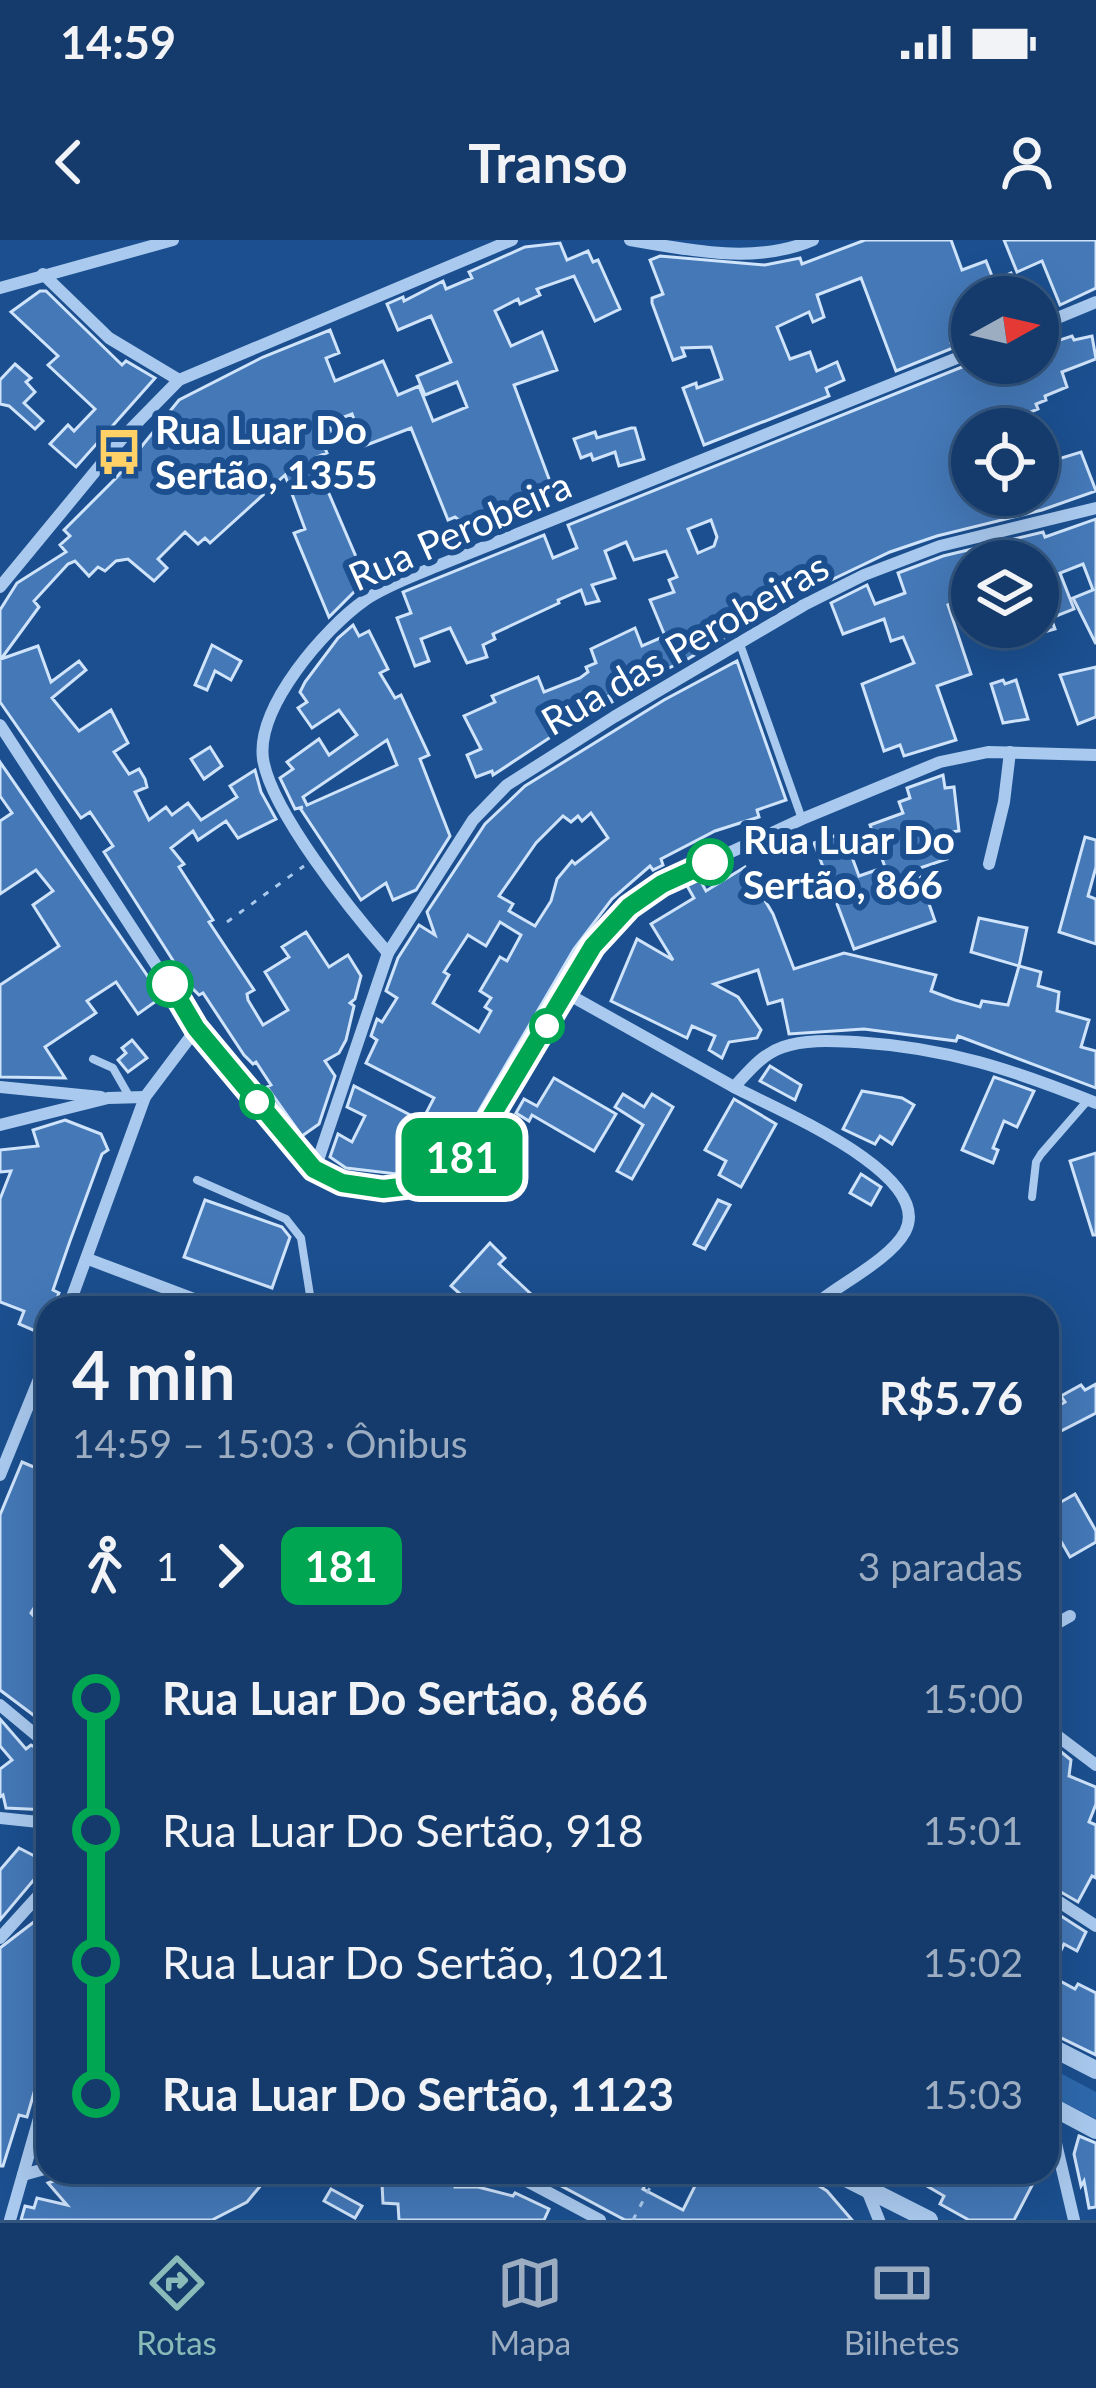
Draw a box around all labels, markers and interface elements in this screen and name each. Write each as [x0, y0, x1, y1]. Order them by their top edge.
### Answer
text: 14:59 [60, 15, 176, 69]
icon: back [36, 129, 102, 195]
icon: person [994, 129, 1060, 195]
text: Transo [468, 130, 628, 195]
north arrow [951, 276, 1059, 384]
map controls [951, 276, 1059, 648]
place label: Rua Luar Do Sertão, 1355 [155, 406, 378, 497]
button: locate [951, 408, 1059, 516]
bus stop icon: Rua Luar Do Sertão, 1355 [94, 427, 144, 477]
street label: Rua Perobeira [341, 461, 578, 600]
button: layers [951, 540, 1059, 648]
street label: Rua das Perobeiras [533, 542, 836, 744]
place label: Rua Luar Do Sertão, 866 [743, 816, 955, 907]
marker: Rua Luar Do Sertão, 866 [688, 840, 732, 884]
unlabelled marker [148, 962, 192, 1006]
unlabelled marker [531, 1010, 563, 1042]
unlabelled marker [241, 1086, 273, 1118]
line badge: 181 [393, 1118, 531, 1196]
text: 181 [425, 1132, 499, 1182]
text: 4 min [72, 1335, 236, 1414]
text: R$5.76 [879, 1371, 1023, 1425]
text: 14:59 – 15:03 · Ônibus [72, 1420, 468, 1466]
icon: walk [72, 1533, 138, 1599]
icon: forward [197, 1533, 263, 1599]
text: 181 [305, 1541, 378, 1591]
text: 1 [156, 1543, 179, 1589]
text: 3 paradas [858, 1543, 1023, 1589]
text: Rua Luar Do Sertão, 866 [162, 1671, 648, 1725]
text: 15:00 [923, 1675, 1023, 1721]
text: Rua Luar Do Sertão, 918 [162, 1803, 644, 1857]
text: 15:01 [923, 1807, 1023, 1853]
text: Rua Luar Do Sertão, 1021 [162, 1935, 670, 1989]
text: 15:02 [923, 1939, 1023, 1985]
text: Rua Luar Do Sertão, 1123 [162, 2067, 674, 2121]
text: 15:03 [923, 2071, 1023, 2117]
tab: Rotas [136, 2250, 217, 2362]
tab: Mapa [490, 2250, 571, 2362]
tab: Bilhetes [844, 2250, 960, 2362]

